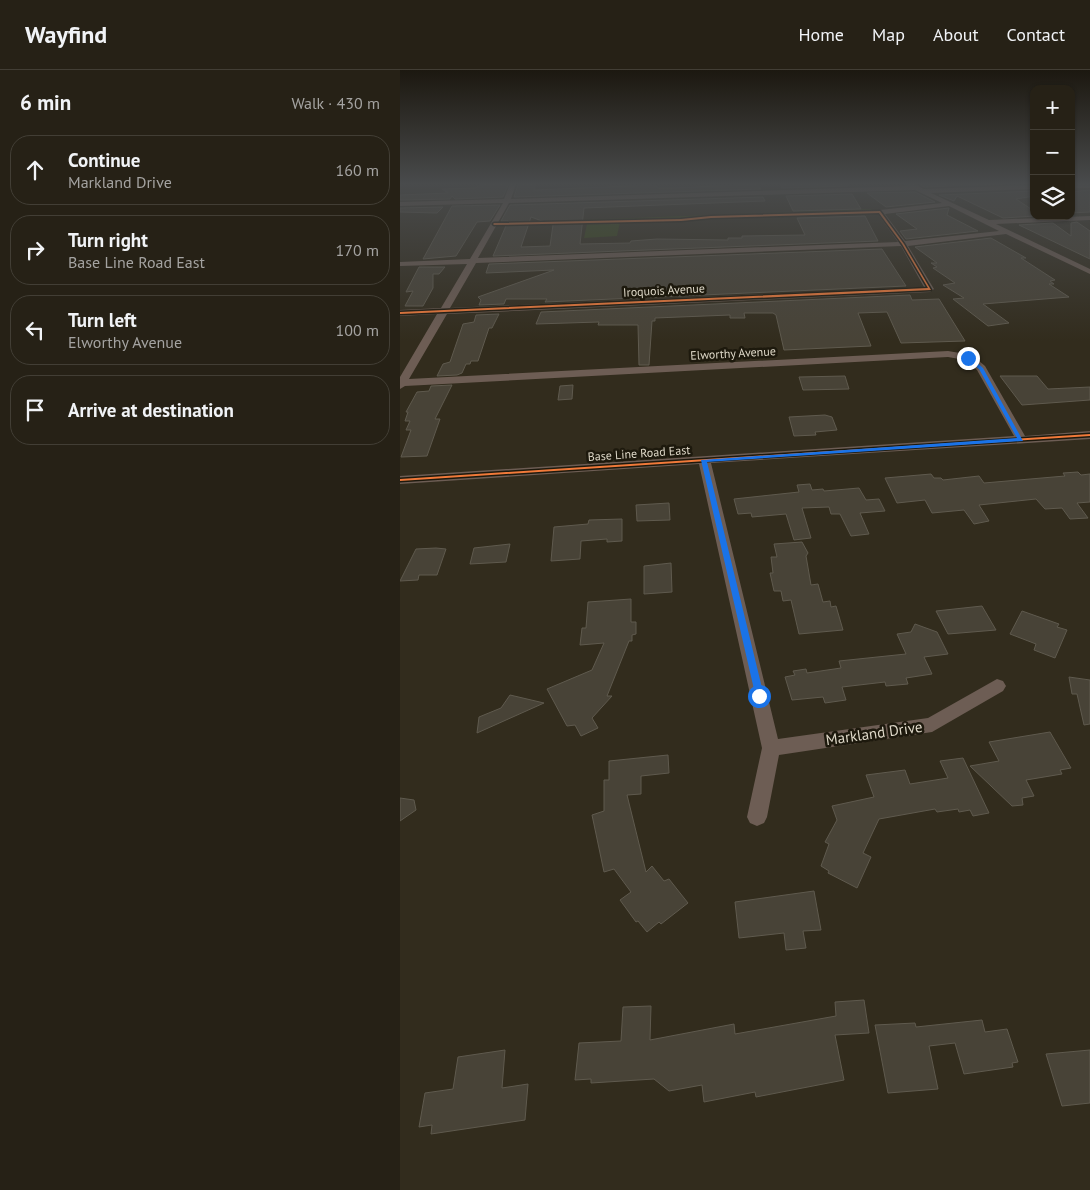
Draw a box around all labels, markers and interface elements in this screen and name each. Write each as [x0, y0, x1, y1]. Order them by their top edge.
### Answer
text: Wayfind [25, 19, 107, 50]
text: Home [798, 23, 844, 46]
text: Map [872, 23, 905, 46]
text: About [933, 23, 979, 46]
text: Contact [1007, 23, 1065, 46]
map controls [1030, 85, 1075, 220]
button: + [1030, 85, 1075, 130]
text: 6 min [20, 89, 71, 116]
text: Walk · 430 m [291, 93, 380, 113]
button: − [1030, 130, 1075, 175]
text: Continue [68, 148, 140, 172]
icon: ahead [21, 156, 49, 184]
text: 160 m [336, 160, 379, 180]
text: Markland Drive [68, 172, 172, 192]
button: layers [1030, 175, 1075, 220]
text: Turn right [68, 228, 148, 252]
icon: right [21, 236, 49, 264]
text: 170 m [336, 240, 379, 260]
text: Base Line Road East [68, 252, 205, 272]
street label: Iroquois Avenue [623, 280, 705, 300]
text: Turn left [68, 308, 137, 332]
icon: left [21, 316, 49, 344]
text: 100 m [336, 320, 379, 340]
text: Elworthy Avenue [68, 332, 182, 352]
street label: Elworthy Avenue [690, 343, 776, 363]
route end [957, 347, 980, 370]
icon: arrive [21, 396, 49, 424]
text: Arrive at destination [68, 398, 234, 422]
street label: Base Line Road East [587, 442, 691, 464]
route start [748, 685, 771, 708]
street label: Markland Drive [824, 717, 924, 749]

